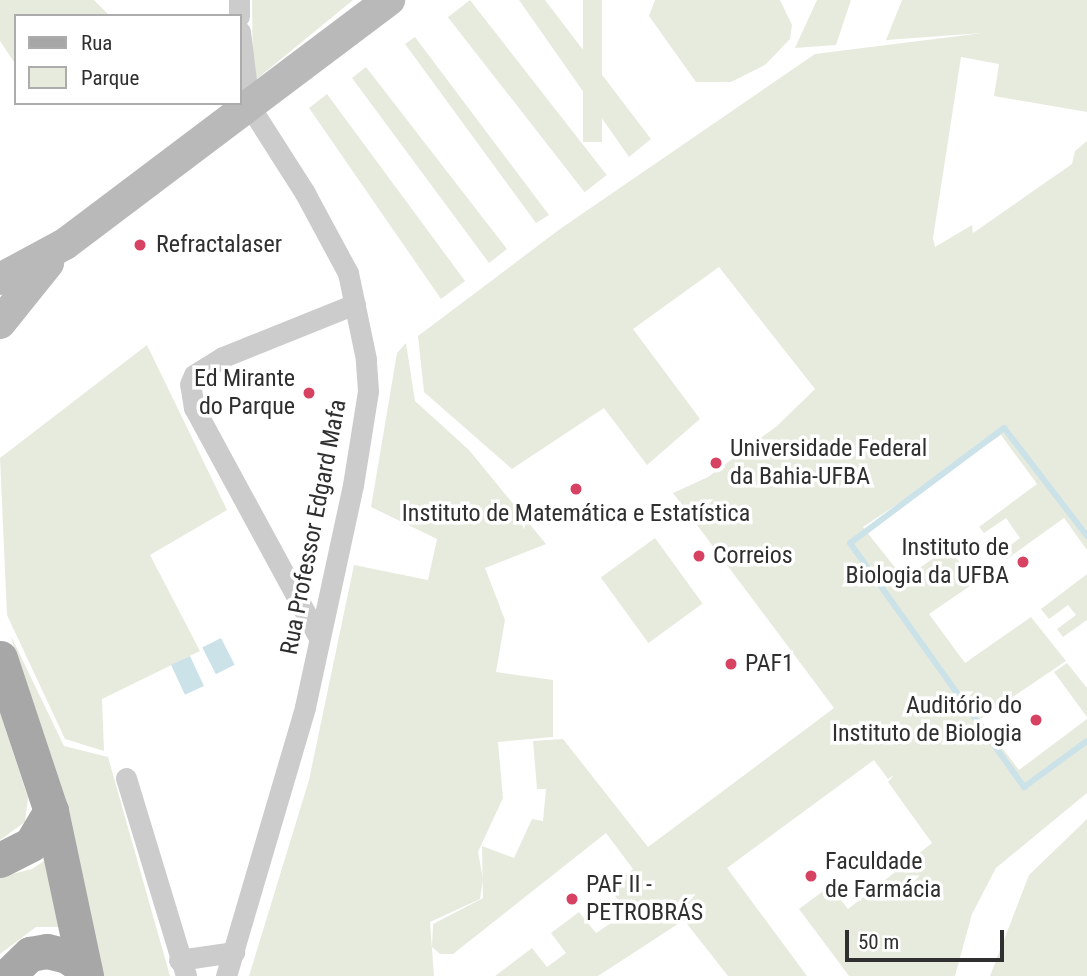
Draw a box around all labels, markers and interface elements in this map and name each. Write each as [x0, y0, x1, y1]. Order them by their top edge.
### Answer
legend [14, 14, 242, 105]
text: Rua [81, 31, 112, 55]
text: Parque [81, 66, 139, 90]
place label: Refractalaser [156, 231, 282, 259]
marker: Refractalaser [130, 235, 150, 255]
place label: Ed Mirante do Parque [194, 365, 295, 421]
marker: Ed Mirante do Parque [301, 385, 317, 401]
street label: Rua Professor Edgard Mafa [275, 397, 353, 657]
place label: Universidade Federal da Bahia-UFBA [730, 435, 927, 491]
marker: Universidade Federal da Bahia-UFBA [708, 455, 724, 471]
marker: Instituto de Matemática e Estatística [568, 481, 584, 497]
place label: Instituto de Matemática e Estatística [402, 500, 750, 528]
place label: Instituto de Biologia da UFBA [846, 534, 1009, 590]
place label: Correios [713, 542, 793, 570]
marker: Correios [691, 548, 707, 564]
marker: Instituto de Biologia da UFBA [1015, 554, 1031, 570]
place label: PAF1 [745, 650, 794, 678]
marker: PAF1 [723, 656, 739, 672]
place label: Auditório do Instituto de Biologia [832, 692, 1022, 748]
marker: Auditório do Instituto de Biologia [1028, 712, 1044, 728]
place label: Faculdade de Farmácia [825, 848, 941, 904]
marker: Faculdade de Farmácia [803, 868, 819, 884]
place label: PAF II - PETROBRÁS [586, 871, 703, 927]
marker: PAF II - PETROBRÁS [564, 891, 580, 907]
scale bar [849, 916, 1008, 960]
text: 50 m [858, 930, 899, 954]

